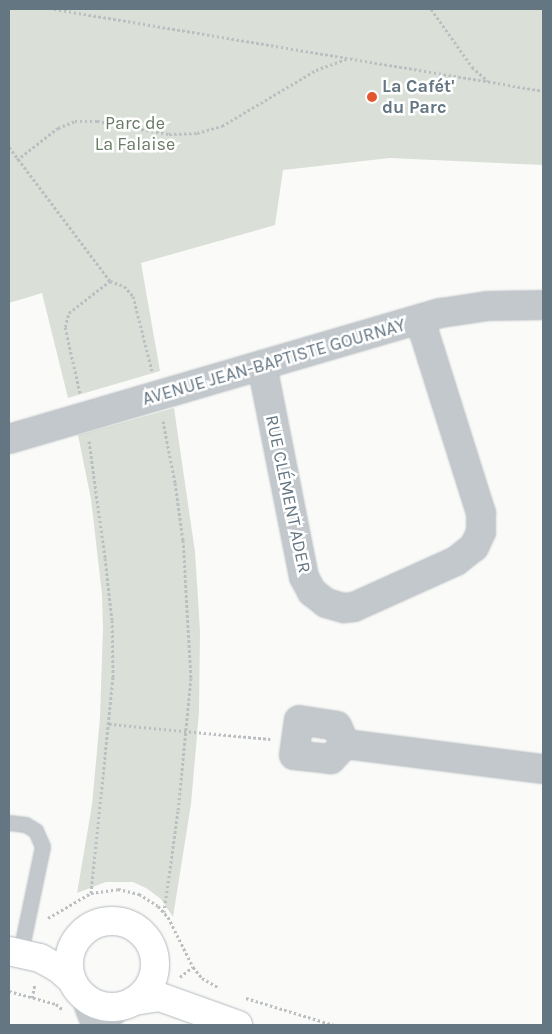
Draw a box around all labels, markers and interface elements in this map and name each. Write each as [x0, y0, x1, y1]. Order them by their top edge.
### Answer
place label: La Cafét' du Parc [382, 76, 454, 118]
marker: La Cafét' du Parc [366, 91, 378, 103]
park label: Parc de La Falaise [95, 113, 175, 156]
street label: AVENUE JEAN-BAPTISTE GOURNAY [140, 314, 408, 410]
street label: RUE CLÉMENT ADER [261, 413, 315, 575]

